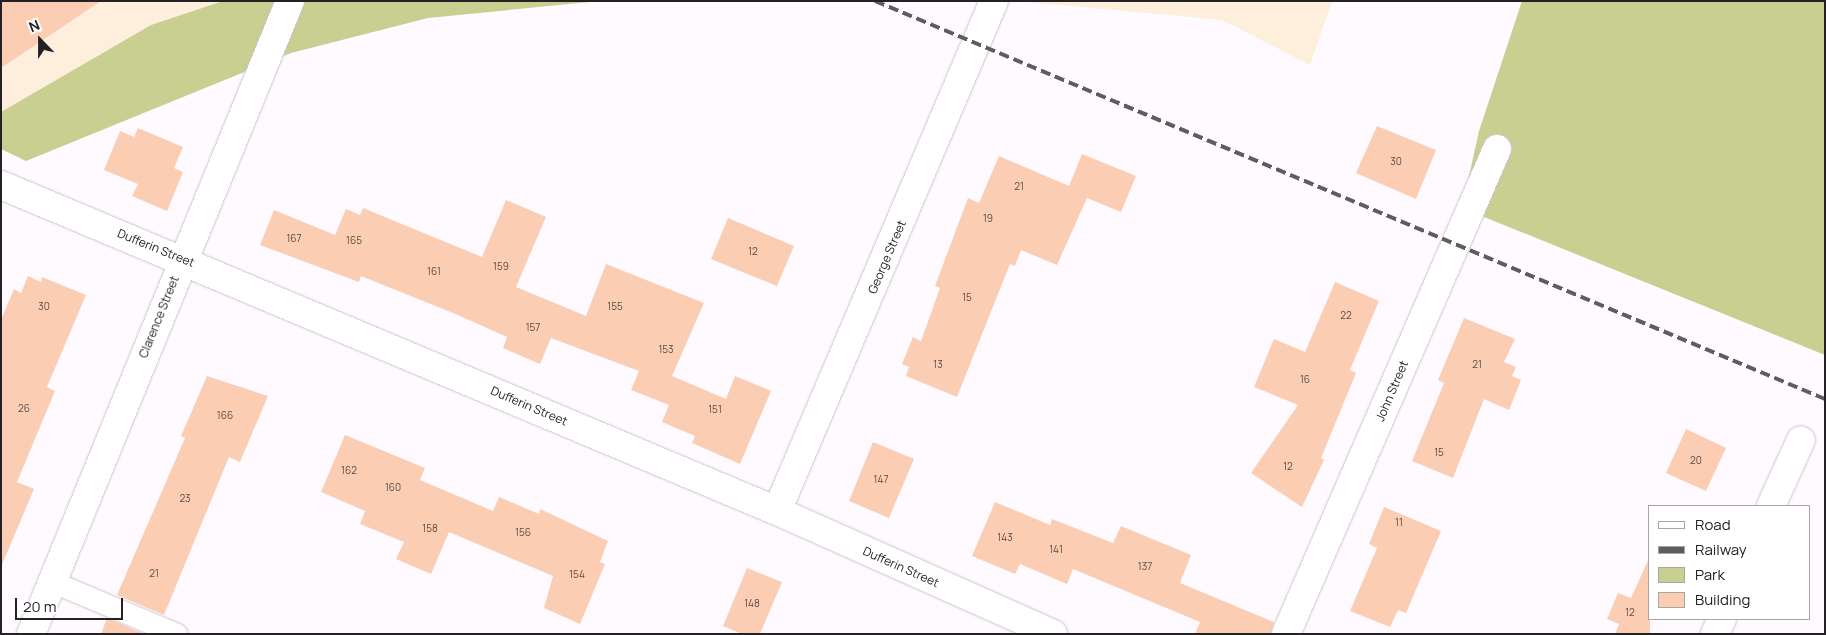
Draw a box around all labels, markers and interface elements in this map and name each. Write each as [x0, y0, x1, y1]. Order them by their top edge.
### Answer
north arrow [15, 15, 65, 65]
text: N [26, 15, 42, 36]
house number: 30 [1390, 156, 1402, 168]
house number: 21 [1014, 181, 1024, 193]
house number: 19 [983, 213, 993, 225]
street label: George Street [865, 218, 909, 296]
street label: Dufferin Street [115, 226, 197, 270]
house number: 167 [286, 233, 302, 245]
house number: 165 [346, 235, 362, 247]
house number: 12 [748, 246, 758, 258]
house number: 159 [493, 261, 509, 273]
house number: 161 [427, 266, 441, 278]
street label: Clarence Street [136, 274, 182, 360]
house number: 15 [962, 292, 972, 304]
house number: 30 [38, 301, 50, 313]
house number: 155 [607, 301, 623, 313]
house number: 22 [1340, 310, 1352, 322]
house number: 157 [526, 322, 540, 334]
house number: 153 [658, 344, 674, 356]
street label: John Street [1373, 358, 1411, 424]
house number: 13 [933, 359, 943, 371]
house number: 21 [1472, 359, 1482, 371]
house number: 16 [1300, 374, 1310, 386]
street label: Dufferin Street [489, 383, 569, 429]
house number: 26 [18, 403, 30, 415]
house number: 151 [708, 404, 722, 416]
house number: 166 [217, 410, 233, 422]
house number: 15 [1434, 447, 1444, 459]
house number: 20 [1690, 455, 1702, 467]
house number: 12 [1283, 461, 1293, 473]
house number: 162 [341, 465, 357, 477]
house number: 147 [874, 474, 888, 486]
house number: 160 [385, 482, 401, 494]
house number: 23 [179, 493, 191, 505]
legend [1648, 505, 1811, 620]
text: Road [1695, 514, 1731, 535]
house number: 11 [1395, 517, 1403, 529]
house number: 158 [422, 523, 438, 535]
house number: 156 [515, 527, 531, 539]
house number: 143 [997, 532, 1013, 544]
text: Railway [1695, 539, 1747, 560]
street label: Dufferin Street [861, 544, 941, 590]
house number: 141 [1049, 544, 1063, 556]
house number: 137 [1138, 561, 1152, 573]
text: Park [1695, 564, 1725, 585]
house number: 21 [149, 568, 159, 580]
house number: 154 [569, 569, 585, 581]
scale bar [18, 588, 125, 620]
text: Building [1695, 589, 1750, 610]
text: 20 m [23, 596, 56, 617]
house number: 148 [744, 598, 760, 610]
house number: 12 [1625, 607, 1635, 619]

